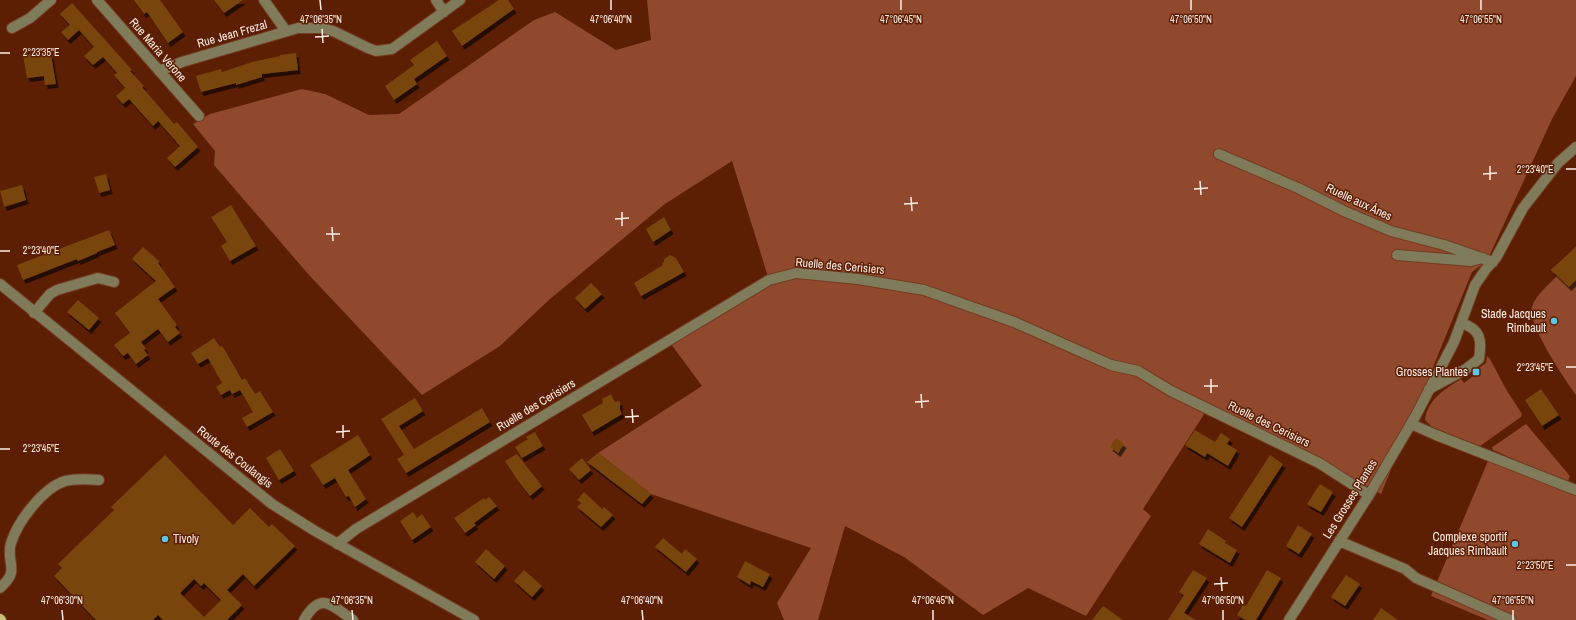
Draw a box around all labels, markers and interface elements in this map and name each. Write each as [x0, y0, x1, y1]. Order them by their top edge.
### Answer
text: 47°06'35"N [300, 13, 342, 26]
text: 47°06'40"N [590, 13, 632, 26]
text: 47°06'45"N [880, 13, 922, 26]
text: 47°06'50"N [1170, 13, 1212, 26]
text: 47°06'55"N [1460, 13, 1502, 26]
street label: Rue Maria Vérone [126, 15, 190, 85]
street label: Rue Jean Frezal [195, 16, 269, 52]
text: 2°23'35"E [23, 46, 59, 59]
text: 2°23'40"E [1517, 163, 1553, 176]
street label: Ruelle aux Ânes [1323, 180, 1395, 224]
text: 2°23'40"E [23, 244, 59, 257]
street label: Ruelle des Cerisiers [795, 254, 885, 278]
place label: Stade Jacques Rimbault [1481, 306, 1546, 336]
marker: Stade Jacques Rimbault [1549, 316, 1559, 326]
text: 2°23'45"E [1517, 361, 1553, 374]
place label: Grosses Plantes [1396, 364, 1468, 380]
marker: Grosses Plantes [1471, 367, 1481, 377]
street label: Ruelle des Cerisiers [494, 375, 578, 435]
street label: Ruelle des Cerisiers [1225, 397, 1313, 451]
street label: Route des Coulangis [194, 422, 276, 492]
text: 2°23'45"E [23, 442, 59, 455]
street label: Les Grosses Plantes [1319, 456, 1381, 542]
place label: Complexe sportif Jacques Rimbault [1428, 529, 1507, 559]
place label: Tivoly [173, 531, 199, 547]
marker: Tivoly [160, 534, 170, 544]
marker: Complexe sportif Jacques Rimbault [1510, 539, 1520, 549]
text: 2°23'50"E [1517, 559, 1553, 572]
text: 47°06'30"N [41, 594, 83, 607]
text: 47°06'35"N [331, 594, 373, 607]
text: 47°06'40"N [621, 594, 663, 607]
text: 47°06'45"N [912, 594, 954, 607]
text: 47°06'50"N [1202, 594, 1244, 607]
text: 47°06'55"N [1492, 594, 1534, 607]

